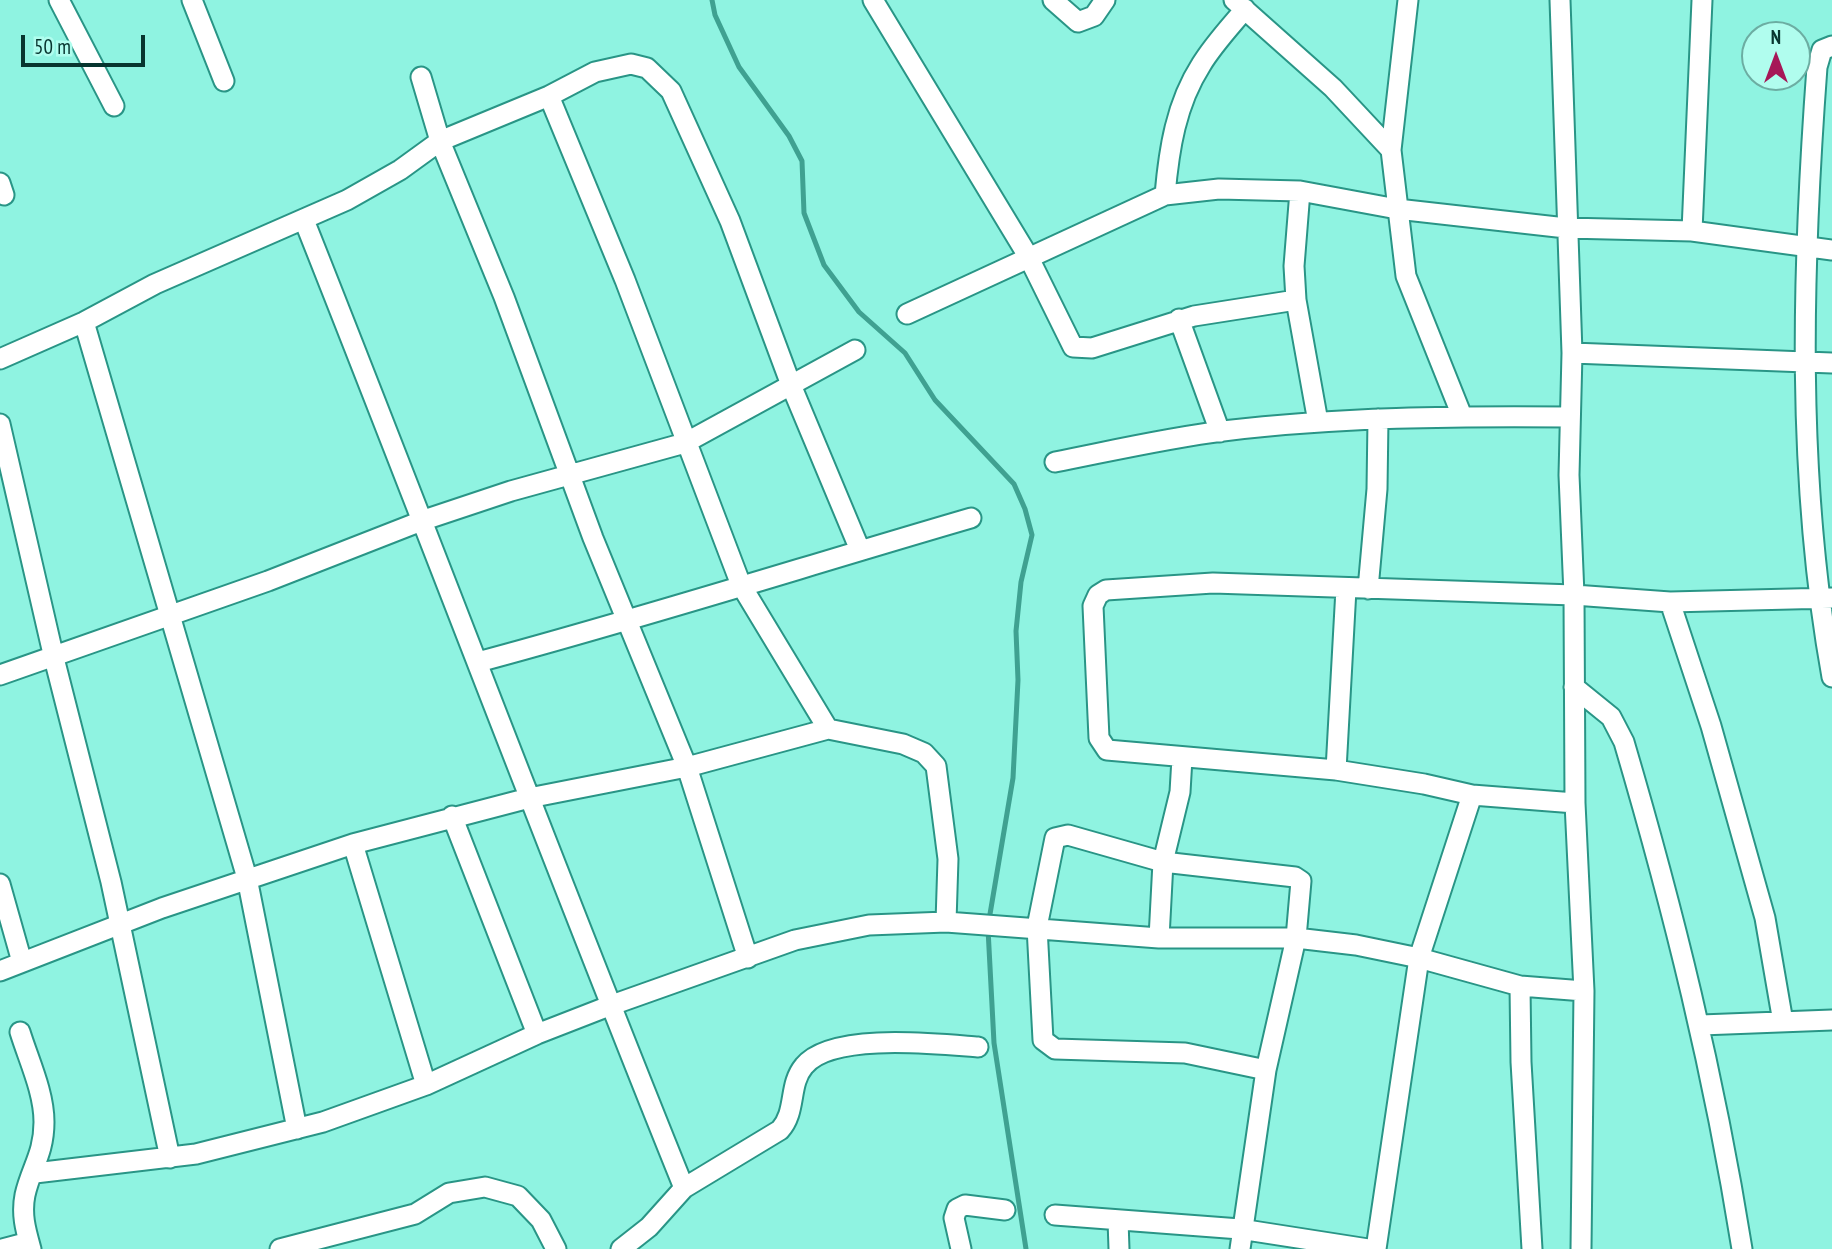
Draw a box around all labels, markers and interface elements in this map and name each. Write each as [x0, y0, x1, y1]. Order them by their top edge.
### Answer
scale bar [24, 21, 149, 65]
north arrow [1741, 21, 1811, 91]
text: N [1771, 25, 1781, 49]
text: 50 m [34, 33, 71, 60]

